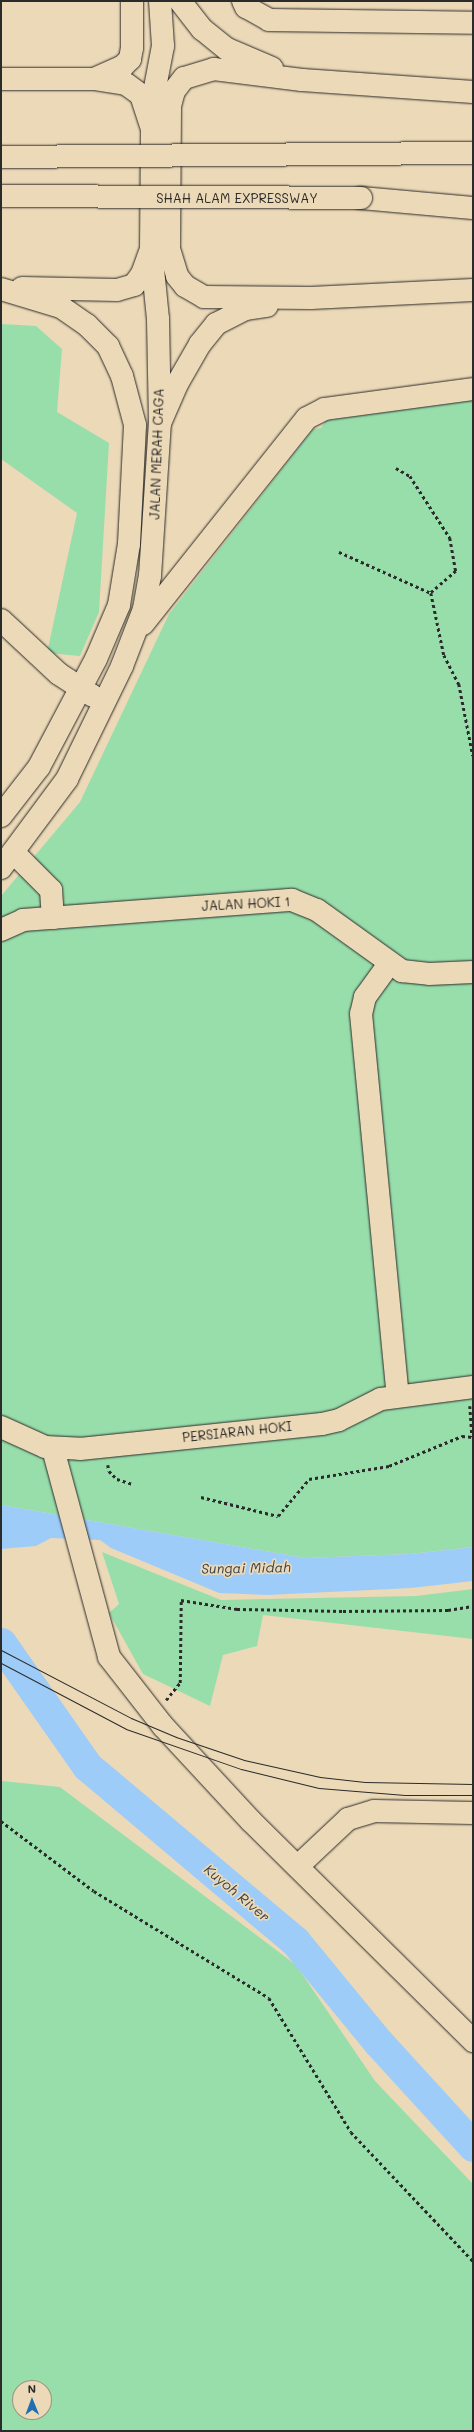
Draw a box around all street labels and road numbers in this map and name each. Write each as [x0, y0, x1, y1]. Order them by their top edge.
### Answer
street label: SHAH ALAM EXPRESSWAY [156, 190, 318, 206]
street label: JALAN MERAH CAGA [147, 388, 167, 520]
street label: JALAN HOKI 1 [201, 894, 291, 914]
street label: PERSIARAN HOKI [182, 1418, 292, 1446]

